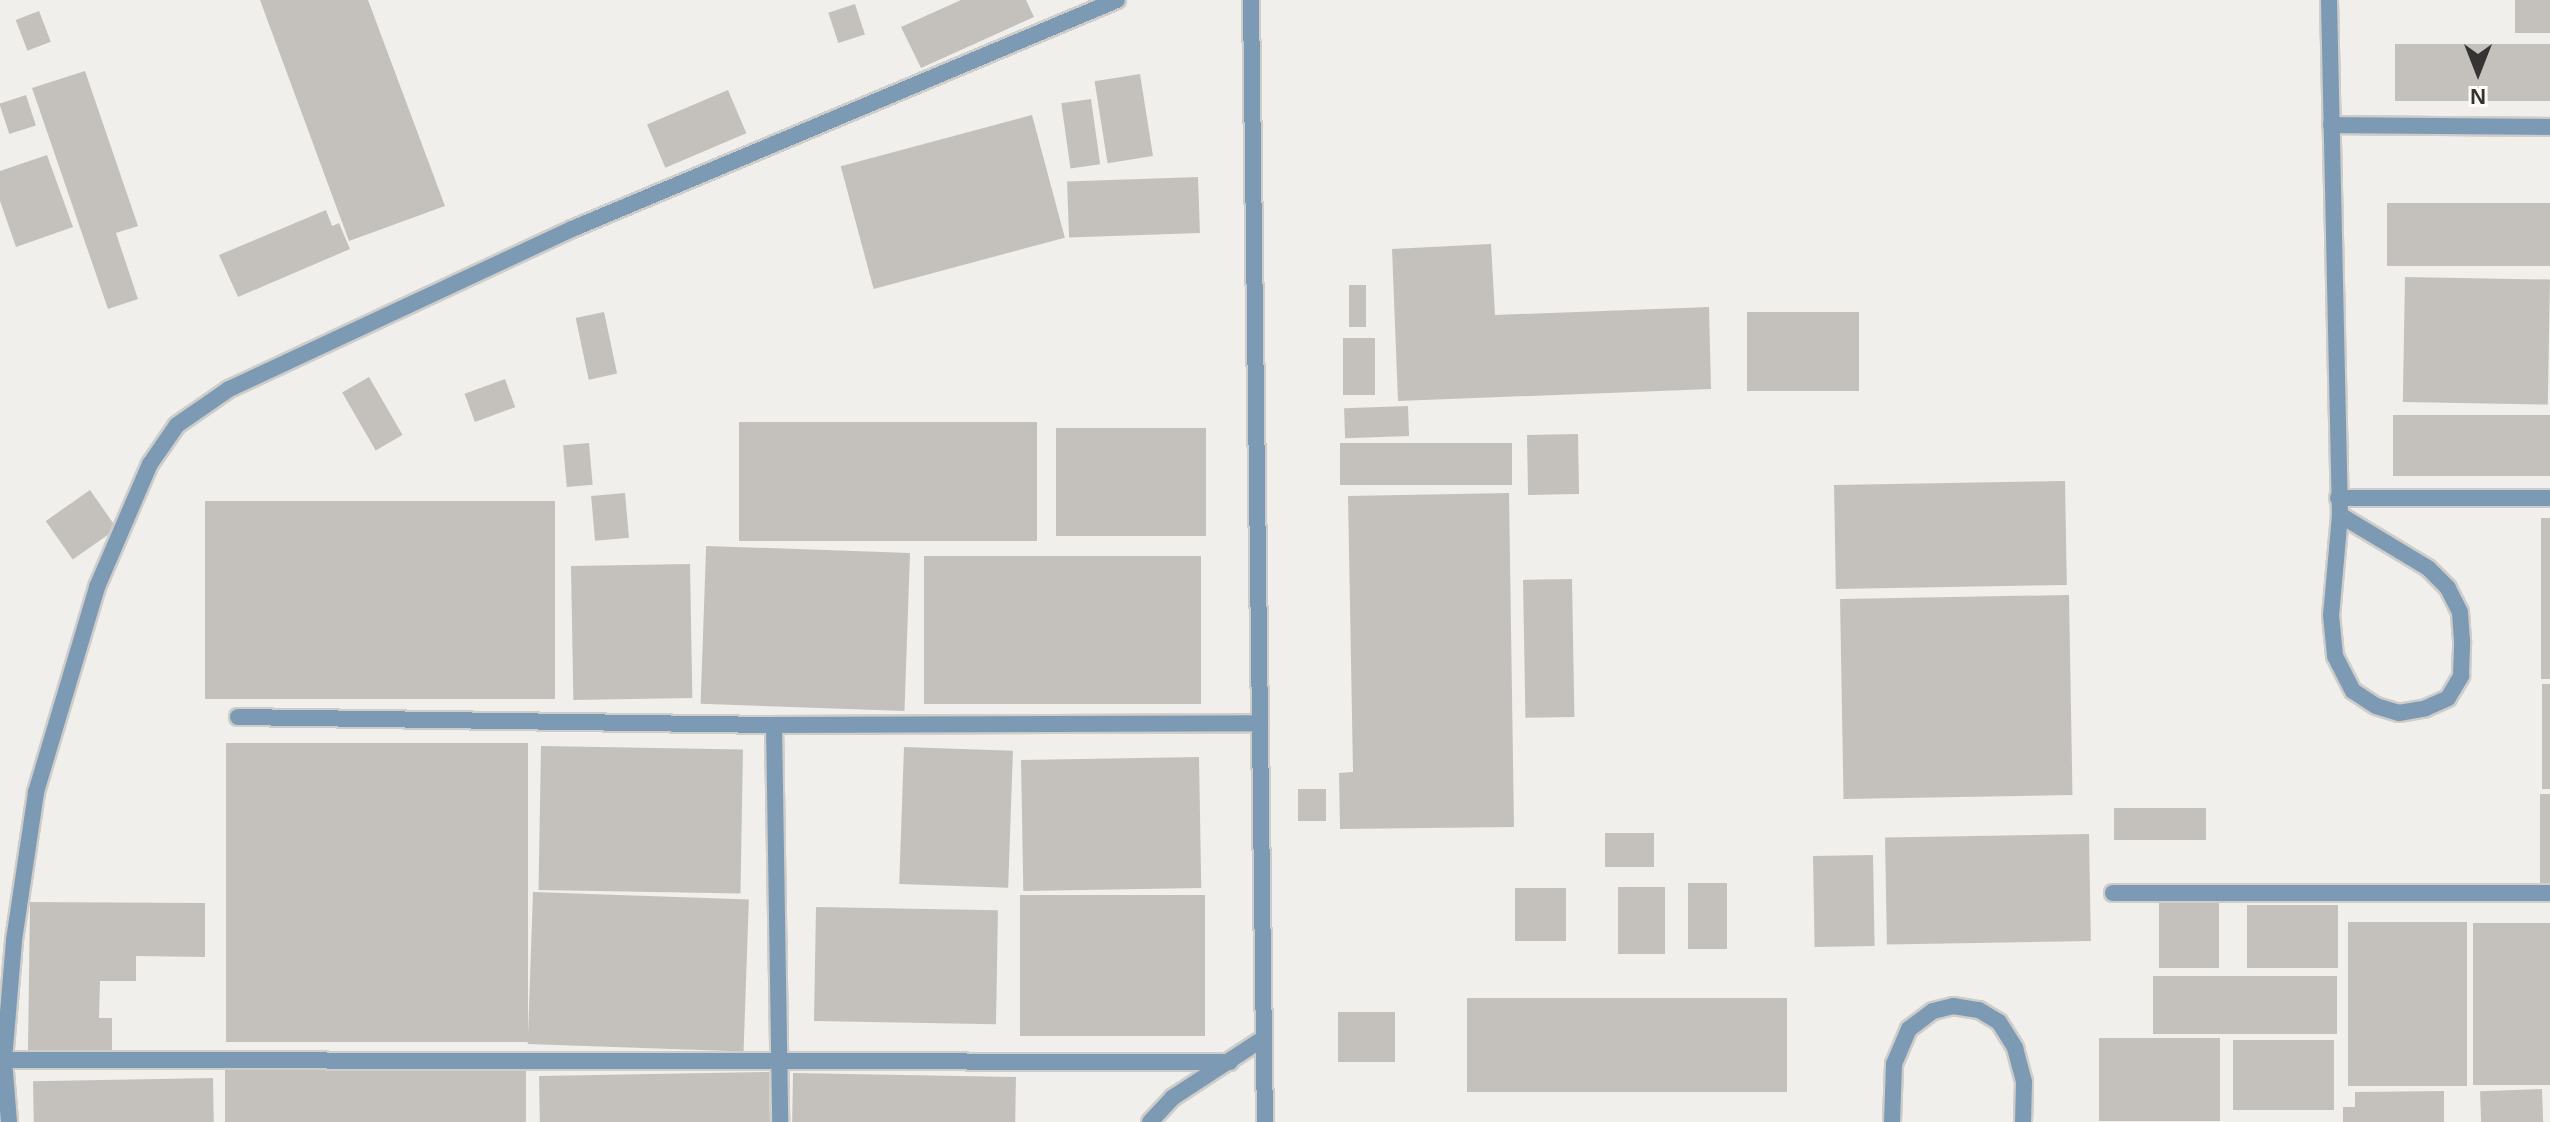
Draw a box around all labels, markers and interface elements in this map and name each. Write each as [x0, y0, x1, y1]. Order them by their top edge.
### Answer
north arrow [2438, 32, 2518, 112]
text: N [2470, 84, 2486, 109]

